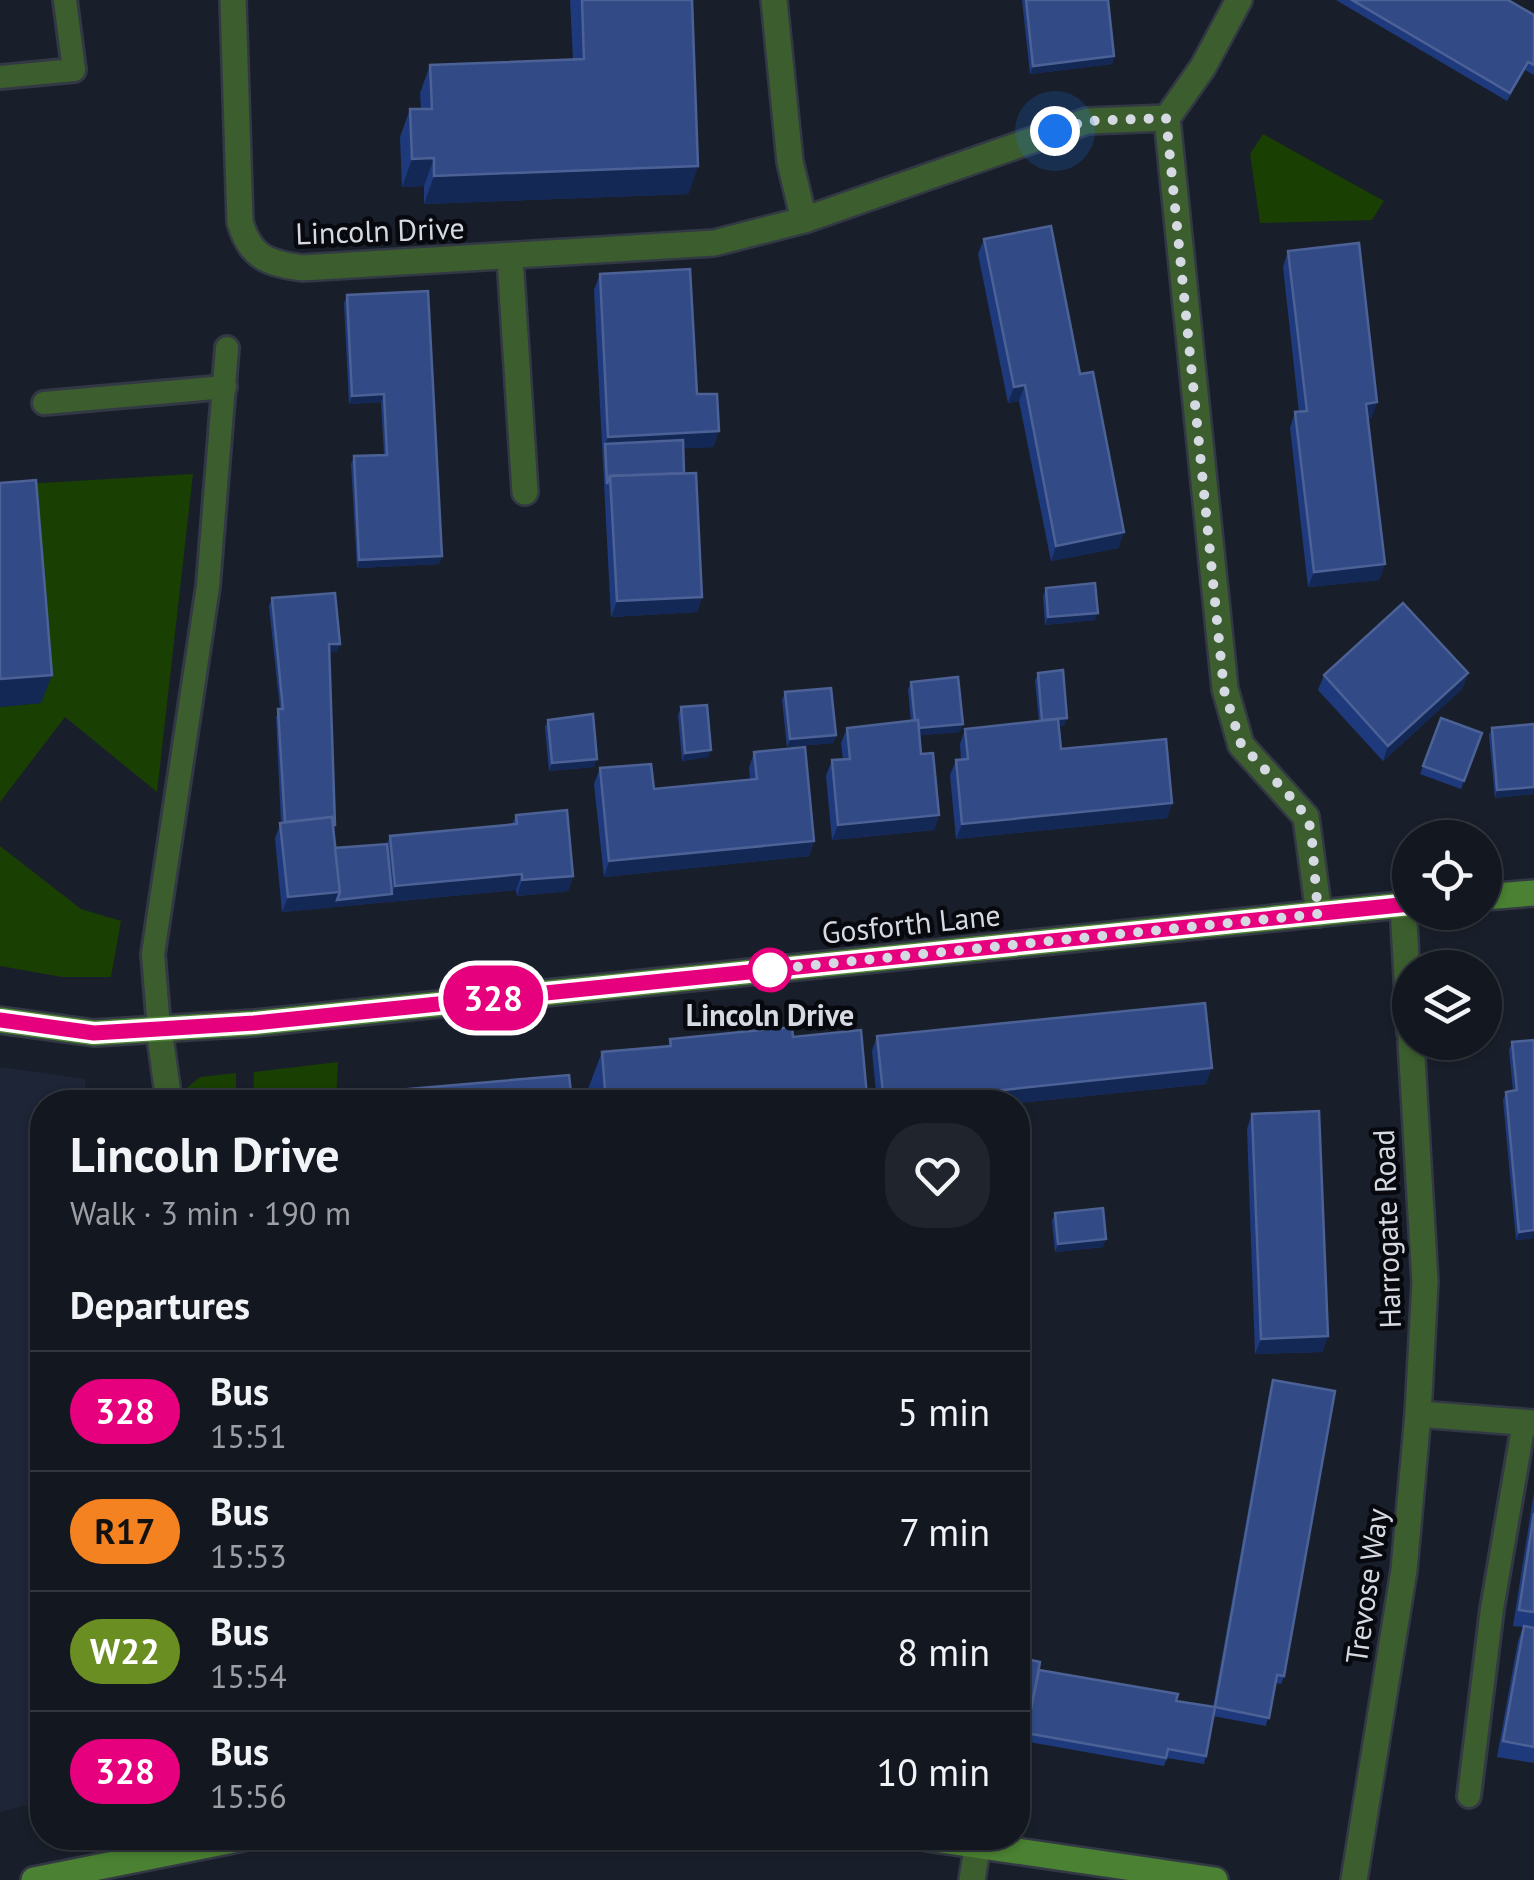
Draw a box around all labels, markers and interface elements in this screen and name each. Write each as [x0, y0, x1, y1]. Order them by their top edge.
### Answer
your location [1030, 106, 1080, 156]
street label: Lincoln Drive [295, 208, 465, 252]
map controls [1392, 820, 1502, 1060]
button: locate [1392, 820, 1502, 930]
street label: Gosforth Lane [820, 894, 1002, 952]
marker: Lincoln Drive [749, 949, 791, 991]
button: layers [1392, 950, 1502, 1060]
line badge: 328 [436, 966, 550, 1030]
text: 328 [463, 975, 523, 1021]
place label: Lincoln Drive [686, 995, 854, 1034]
text: Lincoln Drive [70, 1123, 340, 1185]
button: heart [885, 1123, 990, 1228]
street label: Harrogate Road [1363, 1129, 1409, 1329]
text: Walk · 3 min · 190 m [70, 1192, 351, 1234]
text: Departures [70, 1280, 250, 1329]
text: Bus [210, 1366, 269, 1415]
text: 5 min [897, 1387, 990, 1436]
text: 328 [95, 1388, 155, 1434]
text: 15:51 [210, 1415, 287, 1457]
text: Bus [210, 1486, 269, 1535]
street label: Trevose Way [1336, 1506, 1396, 1666]
text: 7 min [899, 1507, 990, 1556]
text: R17 [95, 1508, 155, 1554]
text: 15:53 [210, 1535, 287, 1577]
text: Bus [210, 1606, 269, 1655]
text: 8 min [897, 1627, 990, 1676]
text: W22 [90, 1628, 160, 1674]
text: 15:54 [210, 1655, 287, 1697]
text: Bus [210, 1726, 269, 1775]
text: 10 min [877, 1747, 990, 1796]
text: 328 [95, 1748, 155, 1794]
text: 15:56 [210, 1775, 287, 1817]

